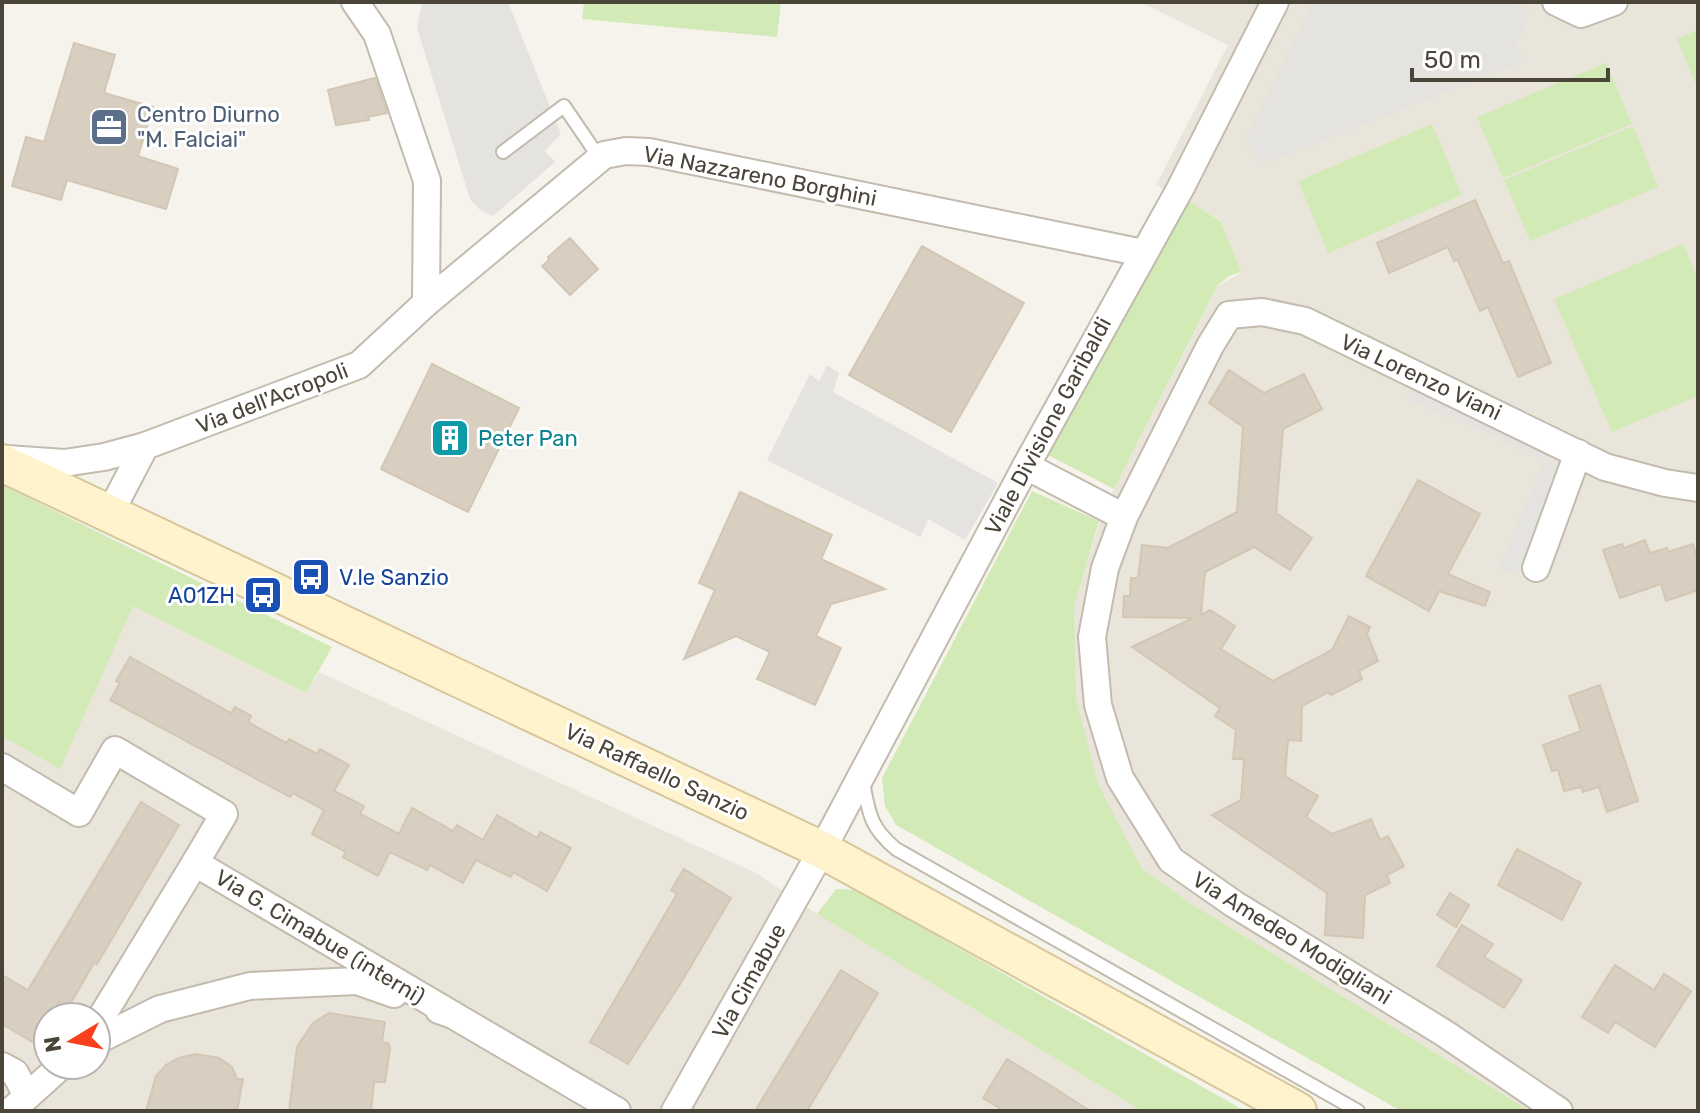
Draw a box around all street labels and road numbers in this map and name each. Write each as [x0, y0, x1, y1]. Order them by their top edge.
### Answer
street label: Via Nazzareno Borghini [641, 140, 879, 212]
street label: Viale Divisione Garibaldi [979, 312, 1117, 540]
street label: Via Lorenzo Viani [1336, 328, 1506, 426]
street label: Via dell'Acropoli [192, 357, 352, 439]
street label: Via Raffaello Sanzio [561, 717, 753, 827]
street label: Via G. Cimabue (interni) [210, 864, 430, 1010]
street label: Via Amedeo Modigliani [1187, 866, 1397, 1010]
street label: Via Cimabue [706, 919, 792, 1043]

